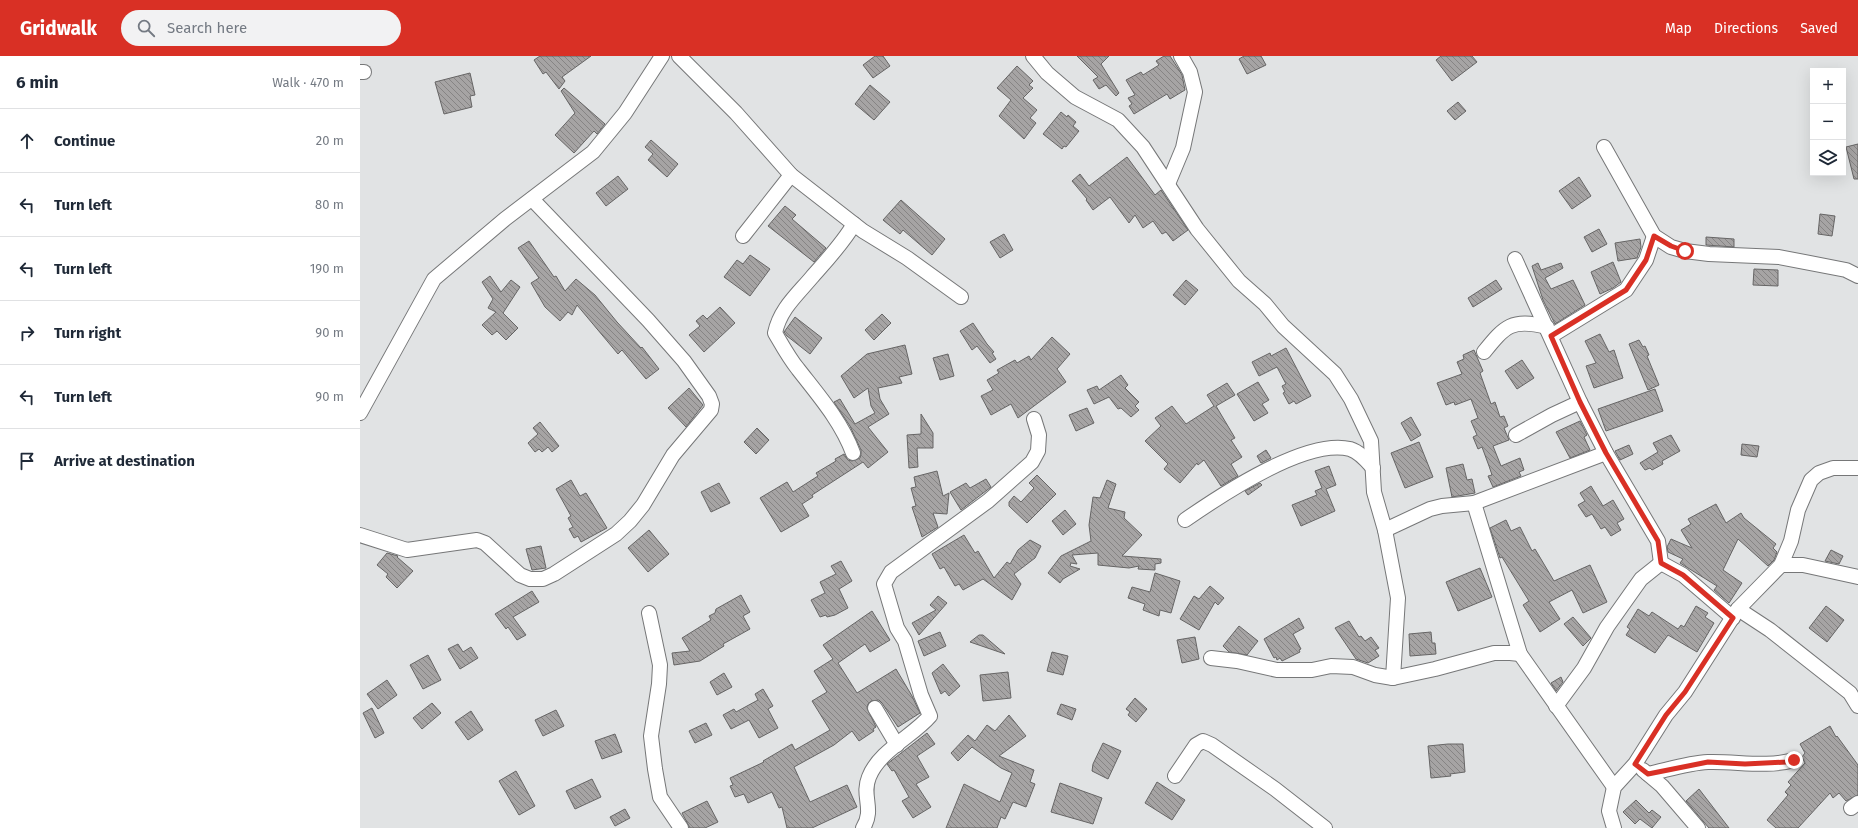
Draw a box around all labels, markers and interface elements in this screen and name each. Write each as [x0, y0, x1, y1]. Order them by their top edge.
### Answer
search box [121, 10, 401, 46]
text: Gridwalk [20, 17, 97, 40]
icon: search [135, 17, 157, 39]
text: Search here [167, 19, 247, 37]
text: Map [1665, 20, 1692, 37]
text: Directions [1714, 20, 1778, 37]
text: Saved [1800, 20, 1838, 37]
map controls [1810, 68, 1846, 176]
button: + [1810, 68, 1846, 104]
text: 6 min [16, 72, 59, 93]
text: Walk · 470 m [272, 75, 344, 90]
button: − [1810, 104, 1846, 140]
icon: ahead [16, 130, 38, 152]
text: Continue [54, 132, 115, 150]
text: 20 m [316, 133, 344, 148]
button: layers [1810, 140, 1846, 176]
icon: left [16, 194, 38, 216]
text: Turn left [54, 196, 112, 214]
text: 80 m [315, 197, 344, 212]
route start [1676, 242, 1694, 260]
icon: left [16, 258, 38, 280]
text: Turn left [54, 260, 112, 278]
text: 190 m [310, 261, 344, 276]
icon: right [16, 322, 38, 344]
text: Turn right [54, 324, 121, 342]
text: 90 m [315, 325, 344, 340]
icon: left [16, 386, 38, 408]
text: Turn left [54, 388, 112, 406]
text: 90 m [315, 389, 344, 404]
icon: arrive [16, 450, 38, 472]
text: Arrive at destination [54, 452, 195, 470]
route end [1785, 751, 1803, 769]

